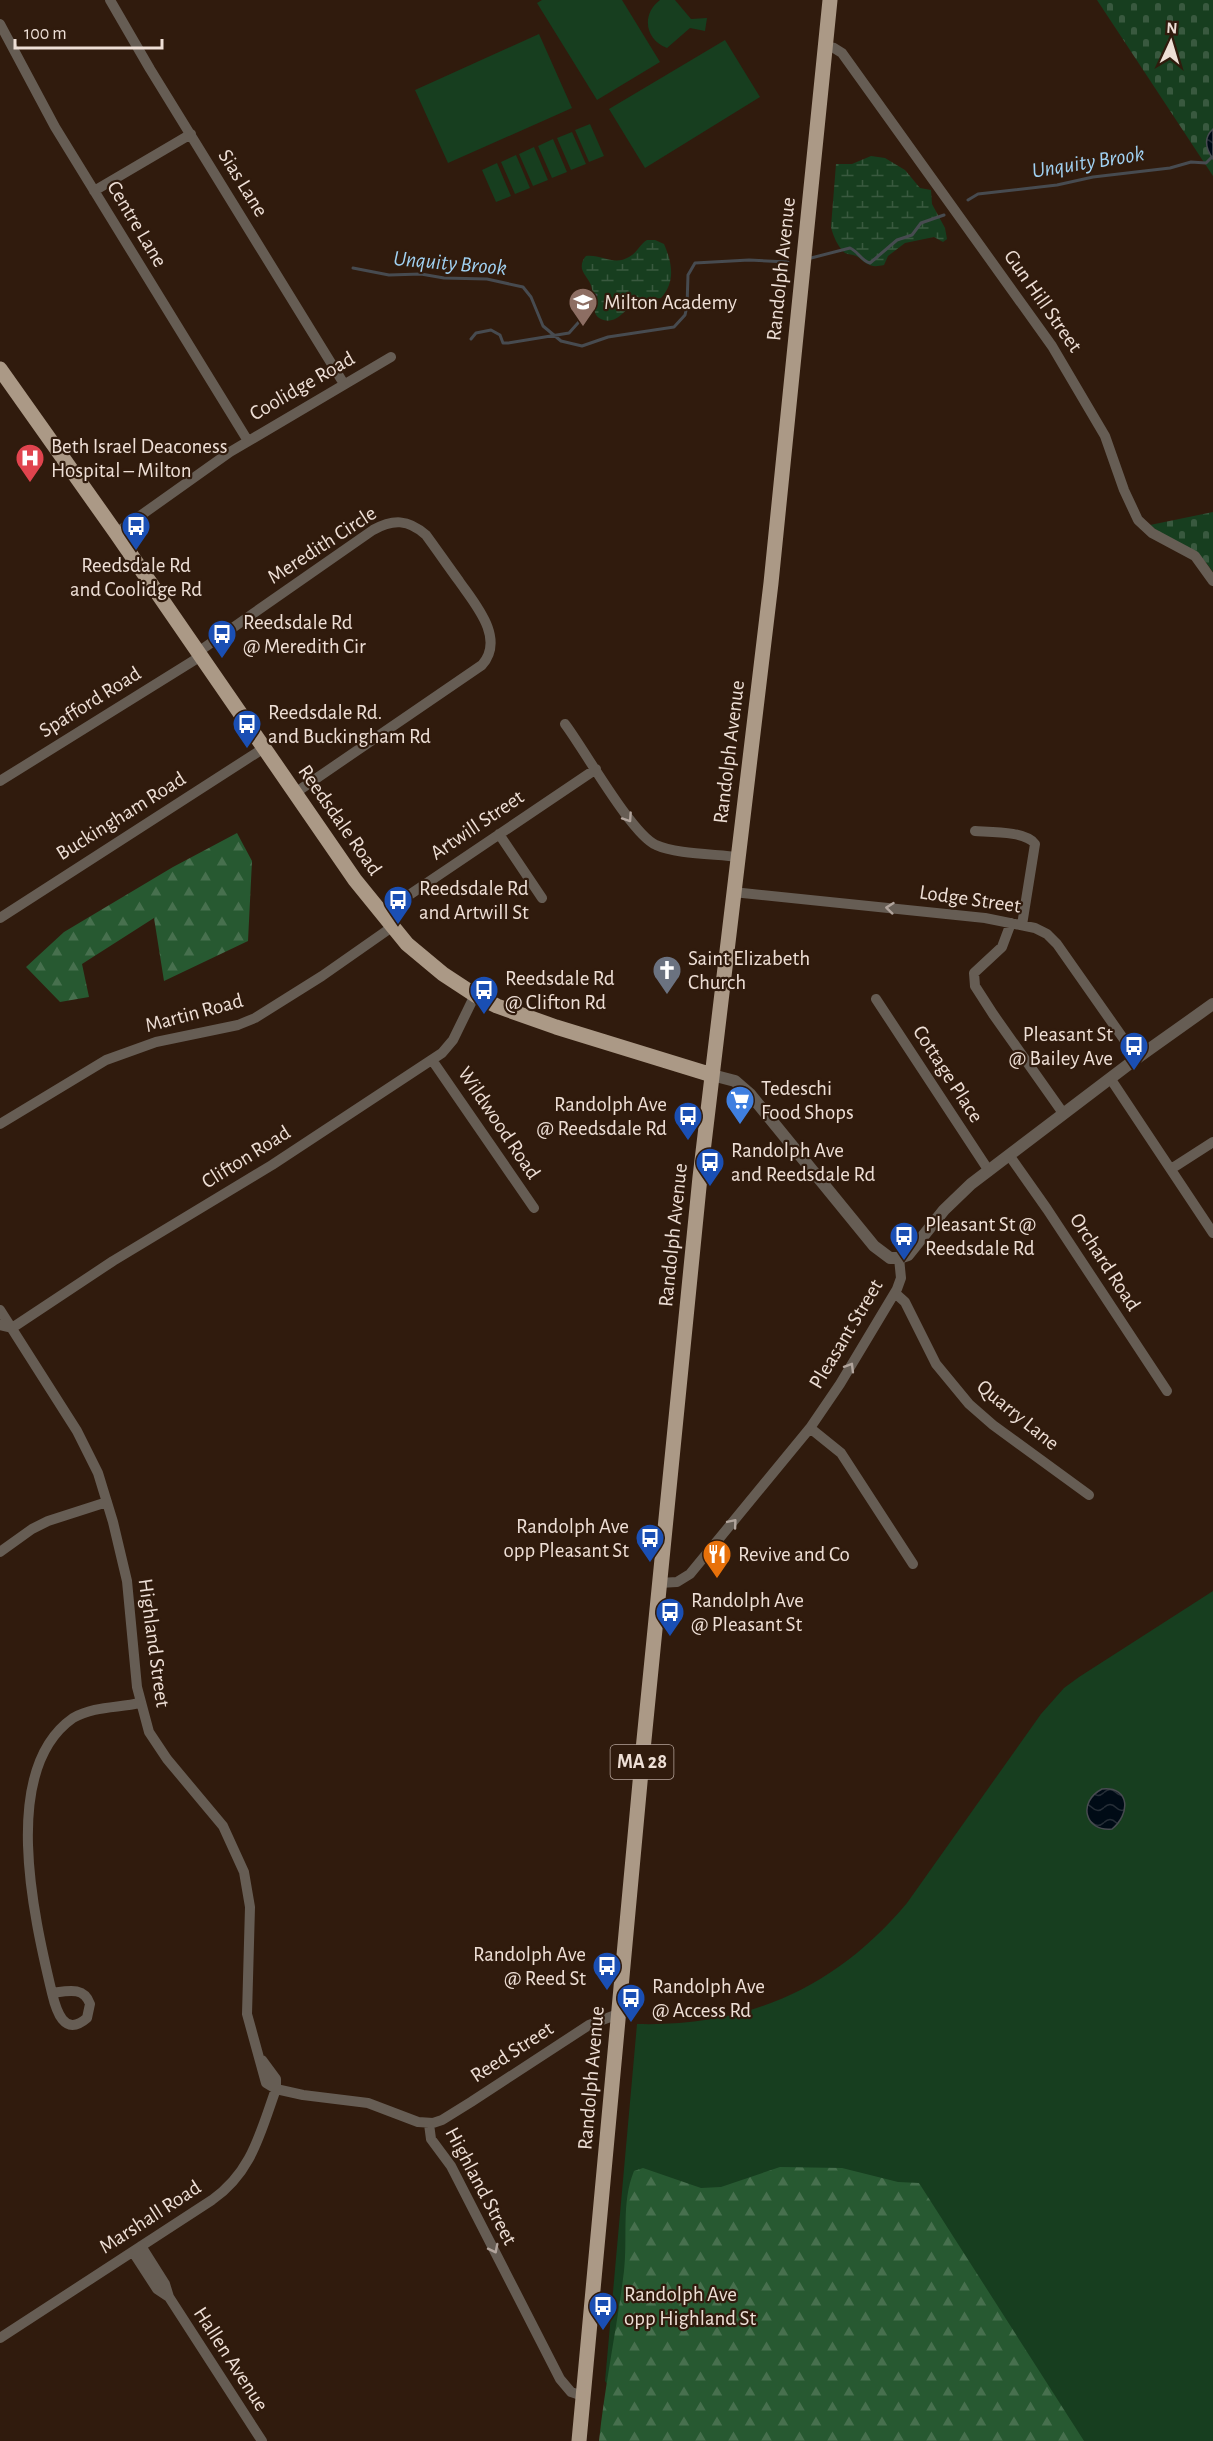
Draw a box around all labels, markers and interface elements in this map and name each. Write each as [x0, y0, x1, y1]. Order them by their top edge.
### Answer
scale bar [15, 12, 162, 50]
north arrow [1141, 12, 1201, 72]
text: N [1166, 20, 1178, 36]
text: 100 m [24, 25, 67, 43]
water label: Unquity Brook [1030, 142, 1146, 182]
street label: Sias Lane [214, 146, 272, 220]
street label: Centre Lane [103, 177, 171, 271]
street label: Randolph Avenue [763, 196, 799, 342]
street label: Gun Hill Street [1000, 246, 1086, 356]
water label: Unquity Brook [392, 247, 508, 279]
school or university icon: Milton Academy [567, 286, 599, 328]
place label: Milton Academy [604, 292, 737, 313]
street label: Coolidge Road [246, 347, 358, 424]
place label: Beth Israel Deaconess Hospital – Milton [51, 436, 228, 481]
hospital icon: Beth Israel Deaconess Hospital – Milton [14, 442, 46, 484]
street label: Meredith Circle [264, 502, 380, 588]
bus stop icon: Reedsdale Rd and Coolidge Rd [120, 510, 152, 552]
place label: Reedsdale Rd and Coolidge Rd [70, 555, 202, 600]
place label: Reedsdale Rd @ Meredith Cir [243, 612, 366, 657]
bus stop icon: Reedsdale Rd @ Meredith Cir [206, 618, 238, 660]
street label: Spafford Road [36, 662, 145, 741]
street label: Randolph Avenue [710, 679, 748, 825]
place label: Reedsdale Rd. and Buckingham Rd [268, 702, 431, 747]
bus stop icon: Reedsdale Rd. and Buckingham Rd [231, 708, 263, 750]
street label: Reedsdale Road [294, 761, 386, 879]
street label: Buckingham Road [53, 768, 190, 864]
street label: Artwill Street [426, 786, 528, 864]
one-way arrow [621, 811, 632, 822]
place label: Reedsdale Rd and Artwill St [419, 878, 529, 923]
street label: Lodge Street [918, 881, 1022, 917]
bus stop icon: Reedsdale Rd and Artwill St [382, 884, 414, 926]
one-way arrow [886, 902, 895, 915]
place label: Saint Elizabeth Church [688, 948, 810, 993]
church icon: Saint Elizabeth Church [651, 954, 683, 996]
place label: Reedsdale Rd @ Clifton Rd [505, 968, 615, 1013]
bus stop icon: Reedsdale Rd @ Clifton Rd [468, 974, 500, 1016]
street label: Martin Road [143, 990, 245, 1036]
street label: Cottage Place [909, 1022, 987, 1126]
place label: Pleasant St @ Bailey Ave [1009, 1024, 1113, 1069]
bus stop icon: Pleasant St @ Bailey Ave [1118, 1030, 1150, 1072]
street label: Wildwood Road [454, 1063, 544, 1183]
place label: Tedeschi Food Shops [761, 1078, 854, 1123]
supermarket icon: Tedeschi Food Shops [724, 1084, 756, 1126]
place label: Randolph Ave @ Reedsdale Rd [537, 1094, 667, 1139]
bus stop icon: Randolph Ave @ Reedsdale Rd [672, 1100, 704, 1142]
street label: Clifton Road [198, 1121, 294, 1192]
place label: Randolph Ave and Reedsdale Rd [731, 1140, 875, 1185]
bus stop icon: Randolph Ave and Reedsdale Rd [694, 1146, 726, 1188]
street label: Randolph Avenue [655, 1162, 691, 1308]
street label: Orchard Road [1066, 1210, 1144, 1315]
place label: Pleasant St @ Reedsdale Rd [925, 1214, 1036, 1259]
bus stop icon: Pleasant St @ Reedsdale Rd [888, 1220, 920, 1262]
street label: Pleasant Street [805, 1276, 887, 1392]
one-way arrow [843, 1363, 855, 1373]
street label: Quarry Lane [973, 1376, 1063, 1454]
place label: Randolph Ave opp Pleasant St [503, 1516, 629, 1561]
one-way arrow [725, 1519, 736, 1530]
bus stop icon: Randolph Ave opp Pleasant St [634, 1522, 666, 1564]
restaurant icon: Revive and Co [701, 1538, 733, 1580]
place label: Revive and Co [738, 1544, 850, 1565]
street label: Highland Street [135, 1577, 173, 1709]
place label: Randolph Ave @ Pleasant St [691, 1590, 804, 1635]
bus stop icon: Randolph Ave @ Pleasant St [654, 1596, 686, 1638]
road number: MA 28 [610, 1745, 674, 1779]
place label: Randolph Ave @ Reed St [473, 1944, 586, 1989]
bus stop icon: Randolph Ave @ Reed St [591, 1950, 623, 1992]
place label: Randolph Ave @ Access Rd [652, 1976, 765, 2021]
bus stop icon: Randolph Ave @ Access Rd [615, 1982, 647, 2024]
street label: Randolph Avenue [574, 2005, 608, 2151]
street label: Reed Street [467, 2017, 557, 2086]
street label: Highland Street [441, 2124, 521, 2249]
street label: Marshall Road [95, 2176, 205, 2258]
one-way arrow [486, 2243, 498, 2254]
place label: Randolph Ave opp Highland St [624, 2284, 757, 2329]
bus stop icon: Randolph Ave opp Highland St [587, 2290, 619, 2332]
street label: Hallen Avenue [190, 2303, 272, 2415]

